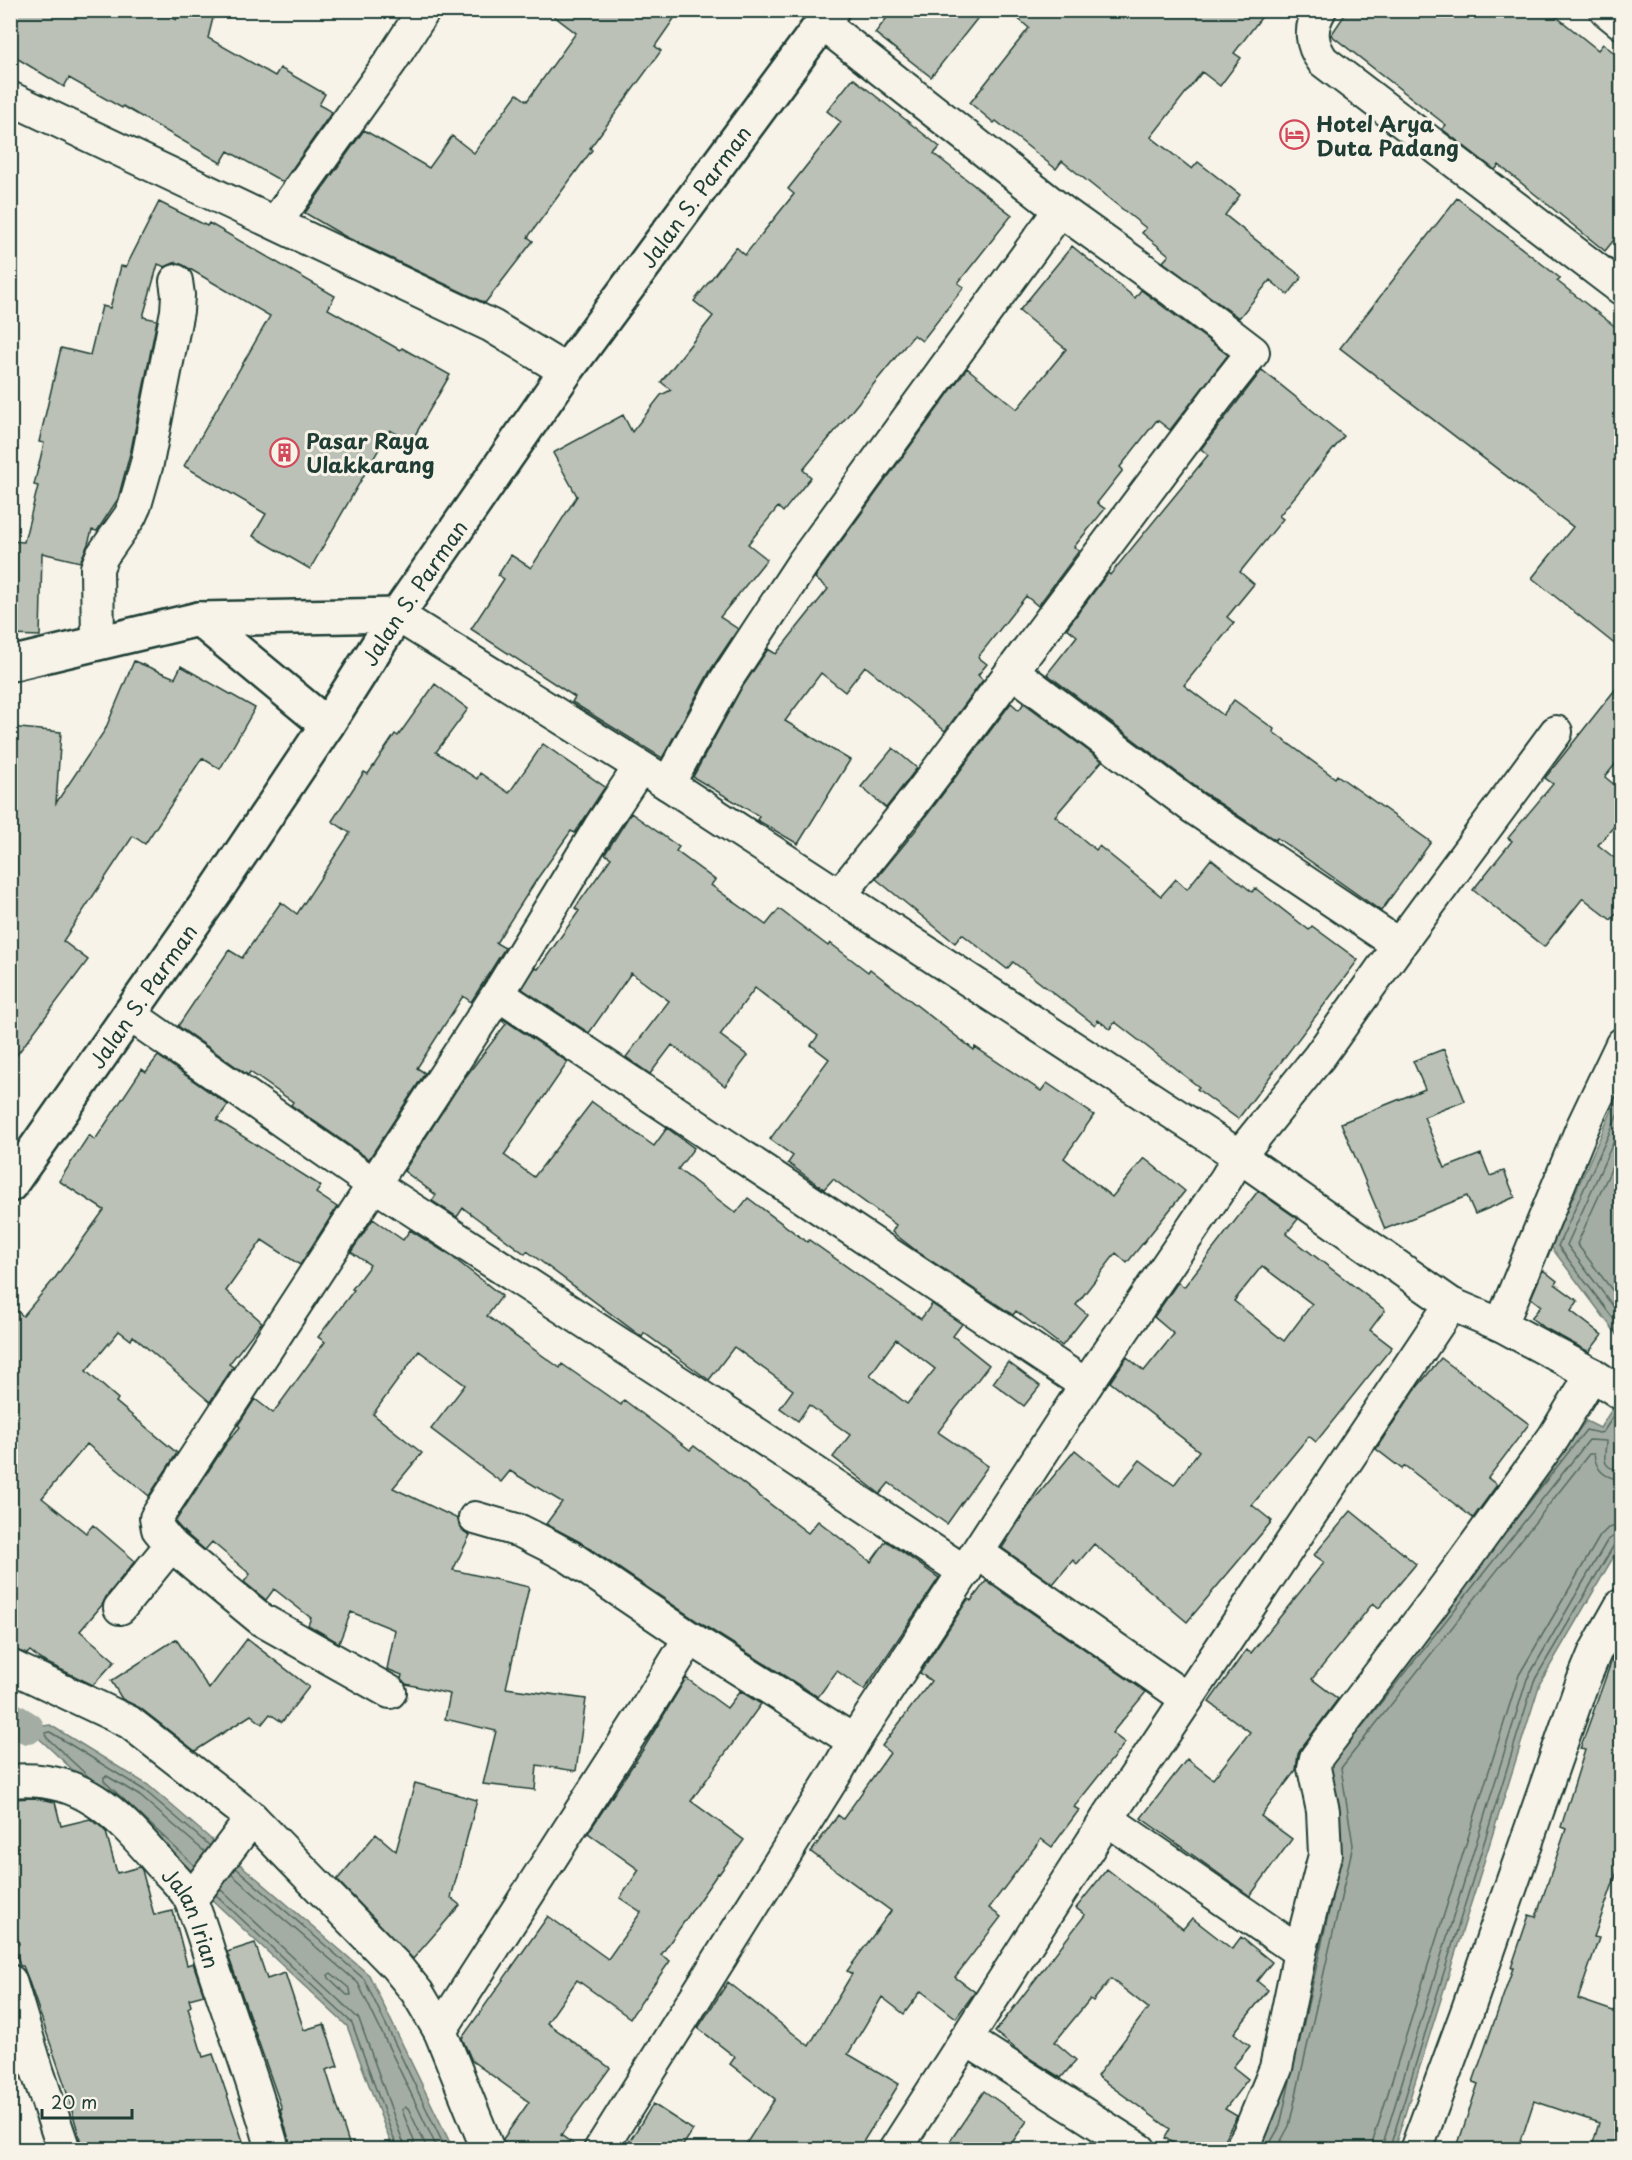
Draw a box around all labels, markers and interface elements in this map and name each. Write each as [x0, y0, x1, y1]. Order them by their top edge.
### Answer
place label: Hotel Arya Duta Padang [1316, 107, 1459, 163]
street label: Jalan S. Parman [631, 118, 758, 274]
hotel icon: Hotel Arya Duta Padang [1279, 119, 1311, 151]
place label: Pasar Raya Ulakkarang [306, 424, 434, 480]
building icon: Pasar Raya Ulakkarang [269, 436, 301, 468]
street label: Jalan S. Parman [353, 513, 475, 672]
street label: Jalan S. Parman [80, 917, 204, 1075]
street label: Jalan Irian [155, 1859, 229, 1972]
scale bar [42, 2082, 132, 2120]
text: 20 m [51, 2088, 97, 2115]

